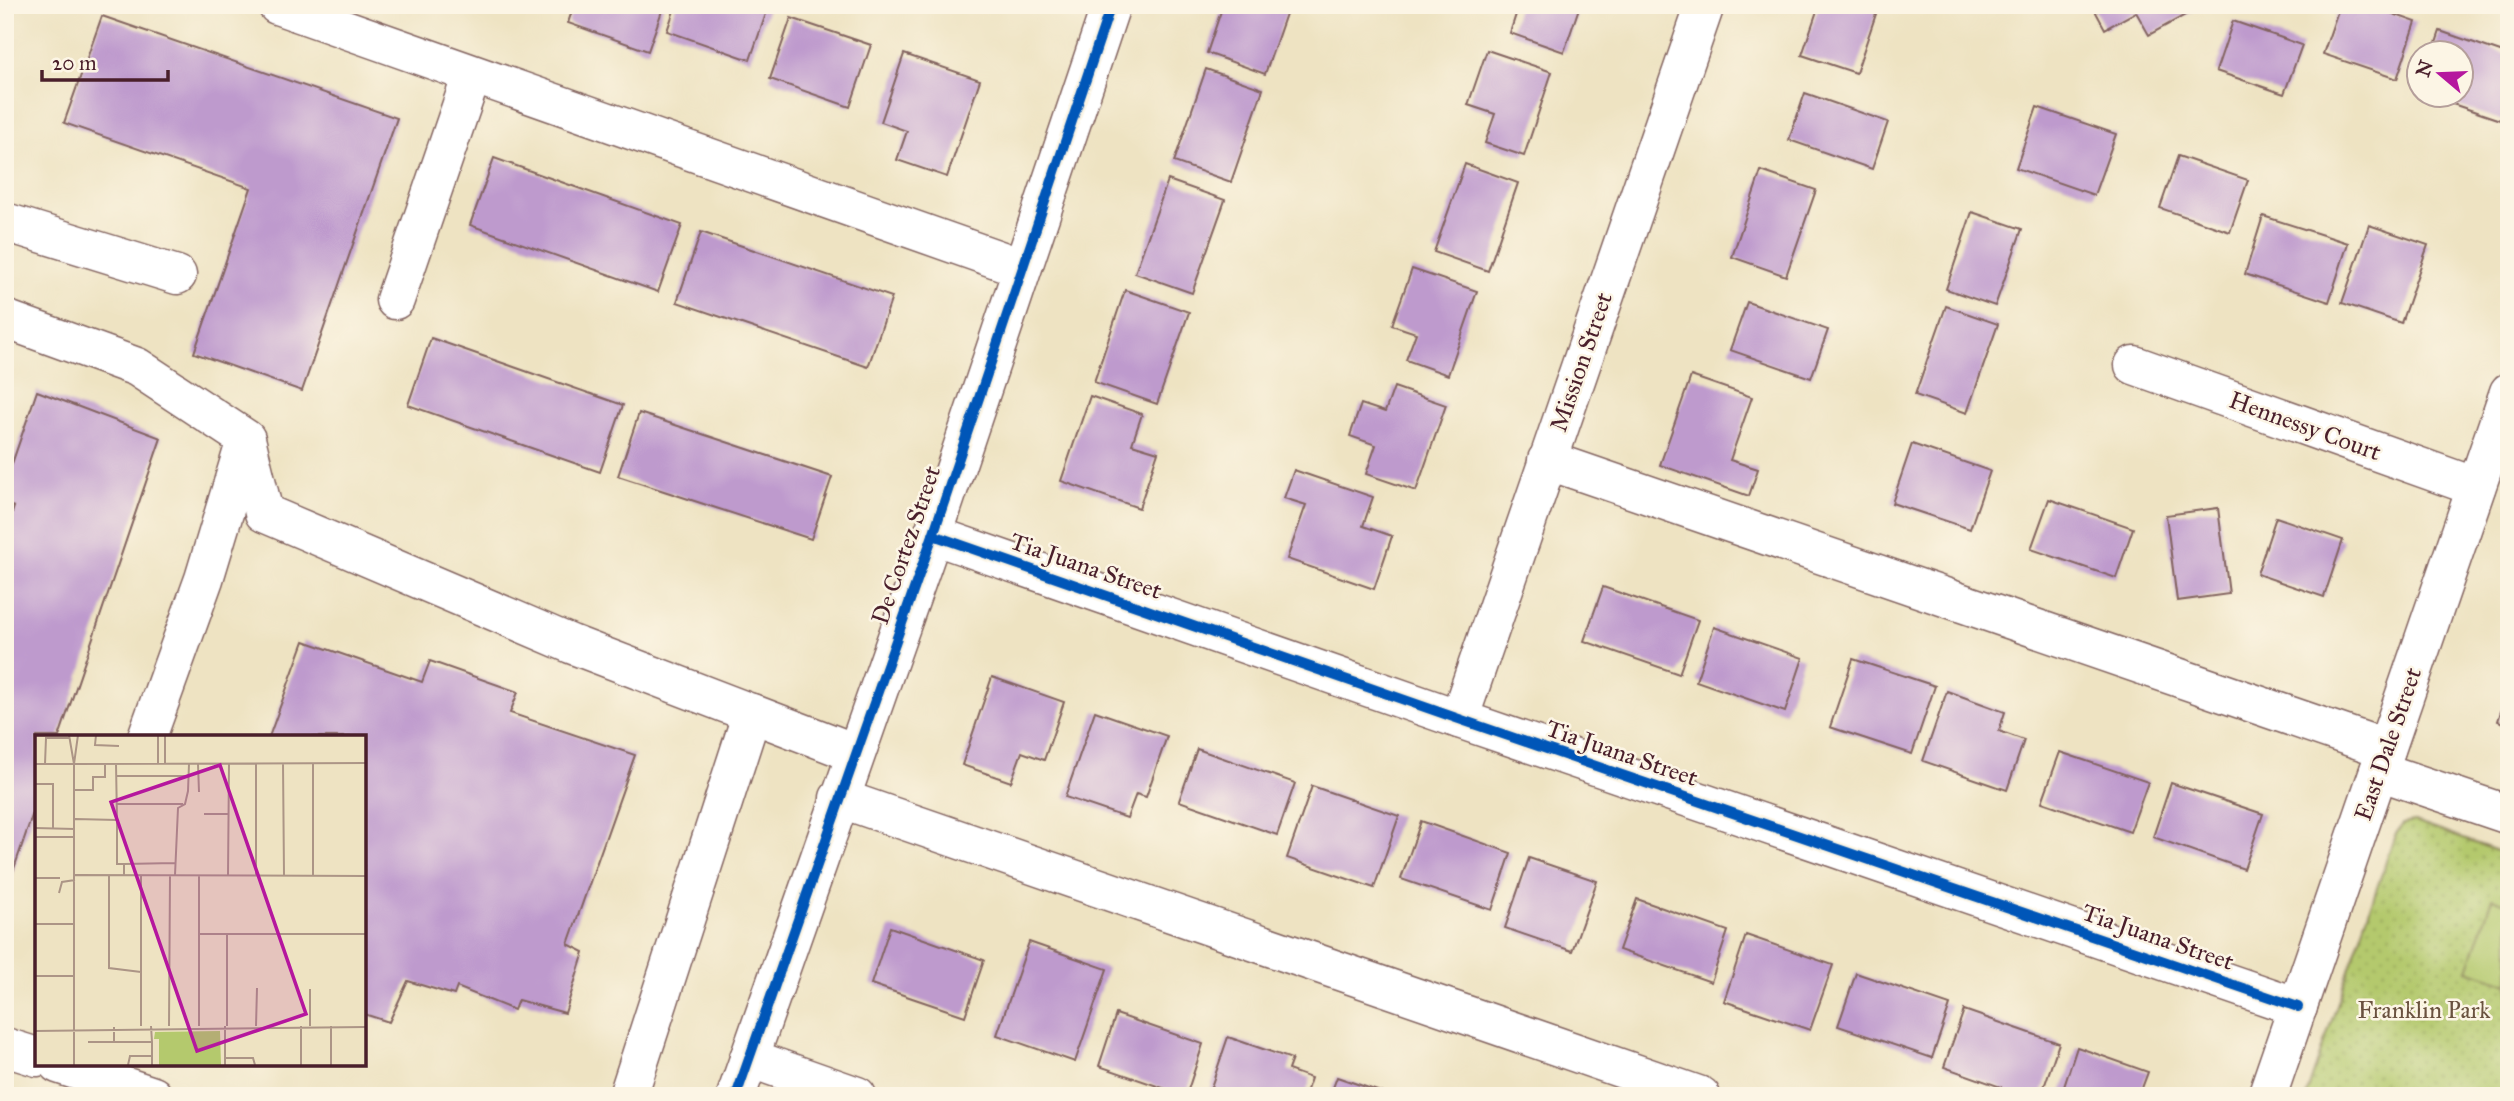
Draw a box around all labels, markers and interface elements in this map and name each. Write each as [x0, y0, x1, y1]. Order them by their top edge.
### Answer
scale bar [42, 38, 168, 82]
north arrow [2406, 38, 2476, 108]
text: 20 m [52, 50, 97, 76]
text: N [2411, 57, 2438, 80]
street label: Mission Street [1543, 288, 1619, 436]
street label: Hennessy Court [2225, 385, 2385, 468]
street label: De Cortez Street [865, 461, 947, 628]
street label: Tia Juana Street [1006, 526, 1166, 606]
street label: East Dale Street [2348, 663, 2428, 825]
street label: Tia Juana Street [1542, 713, 1702, 793]
inset map [35, 735, 366, 1066]
street label: Tia Juana Street [2078, 897, 2238, 977]
park label: Franklin Park [2357, 995, 2491, 1025]

